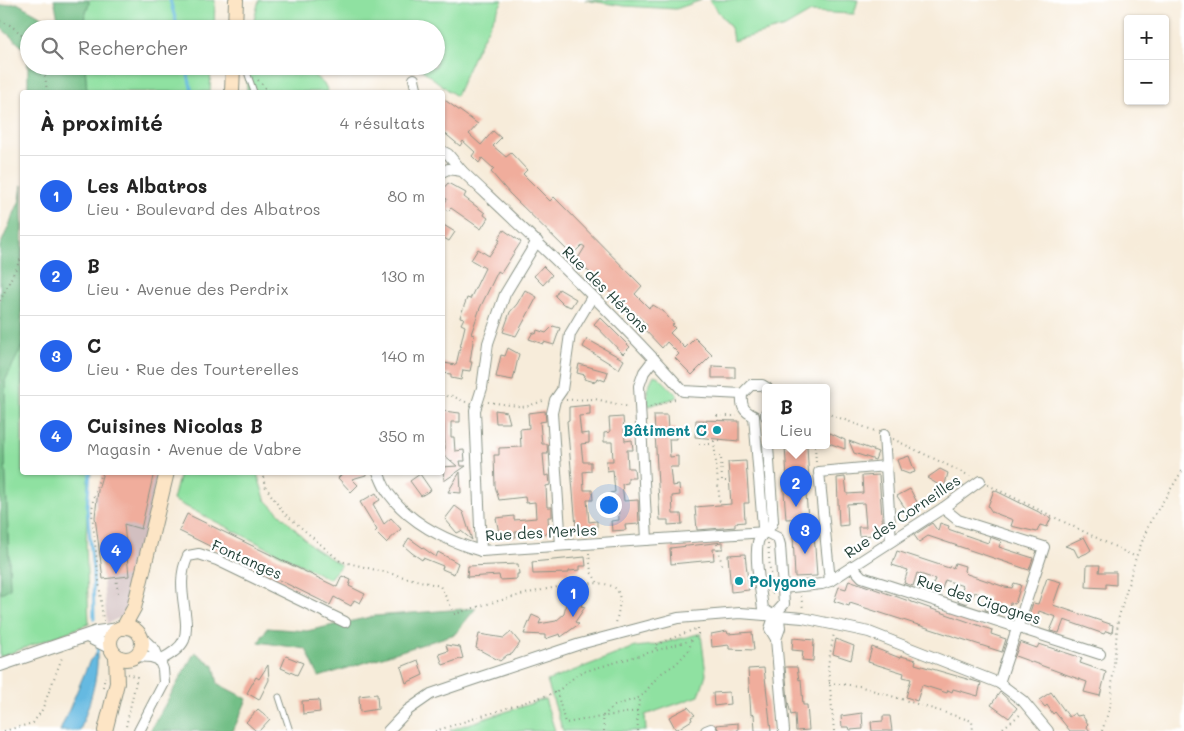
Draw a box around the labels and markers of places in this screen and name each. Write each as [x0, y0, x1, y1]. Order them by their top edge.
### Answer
place label: Bâtiment C [623, 420, 707, 440]
marker: Bâtiment C [711, 424, 723, 436]
pin: 2 [780, 466, 812, 507]
pin: 3 [789, 513, 821, 554]
pin: 4 [100, 533, 132, 574]
place label: Polygone [749, 571, 816, 591]
marker: Polygone [733, 575, 745, 587]
pin: 1 [557, 576, 589, 617]

